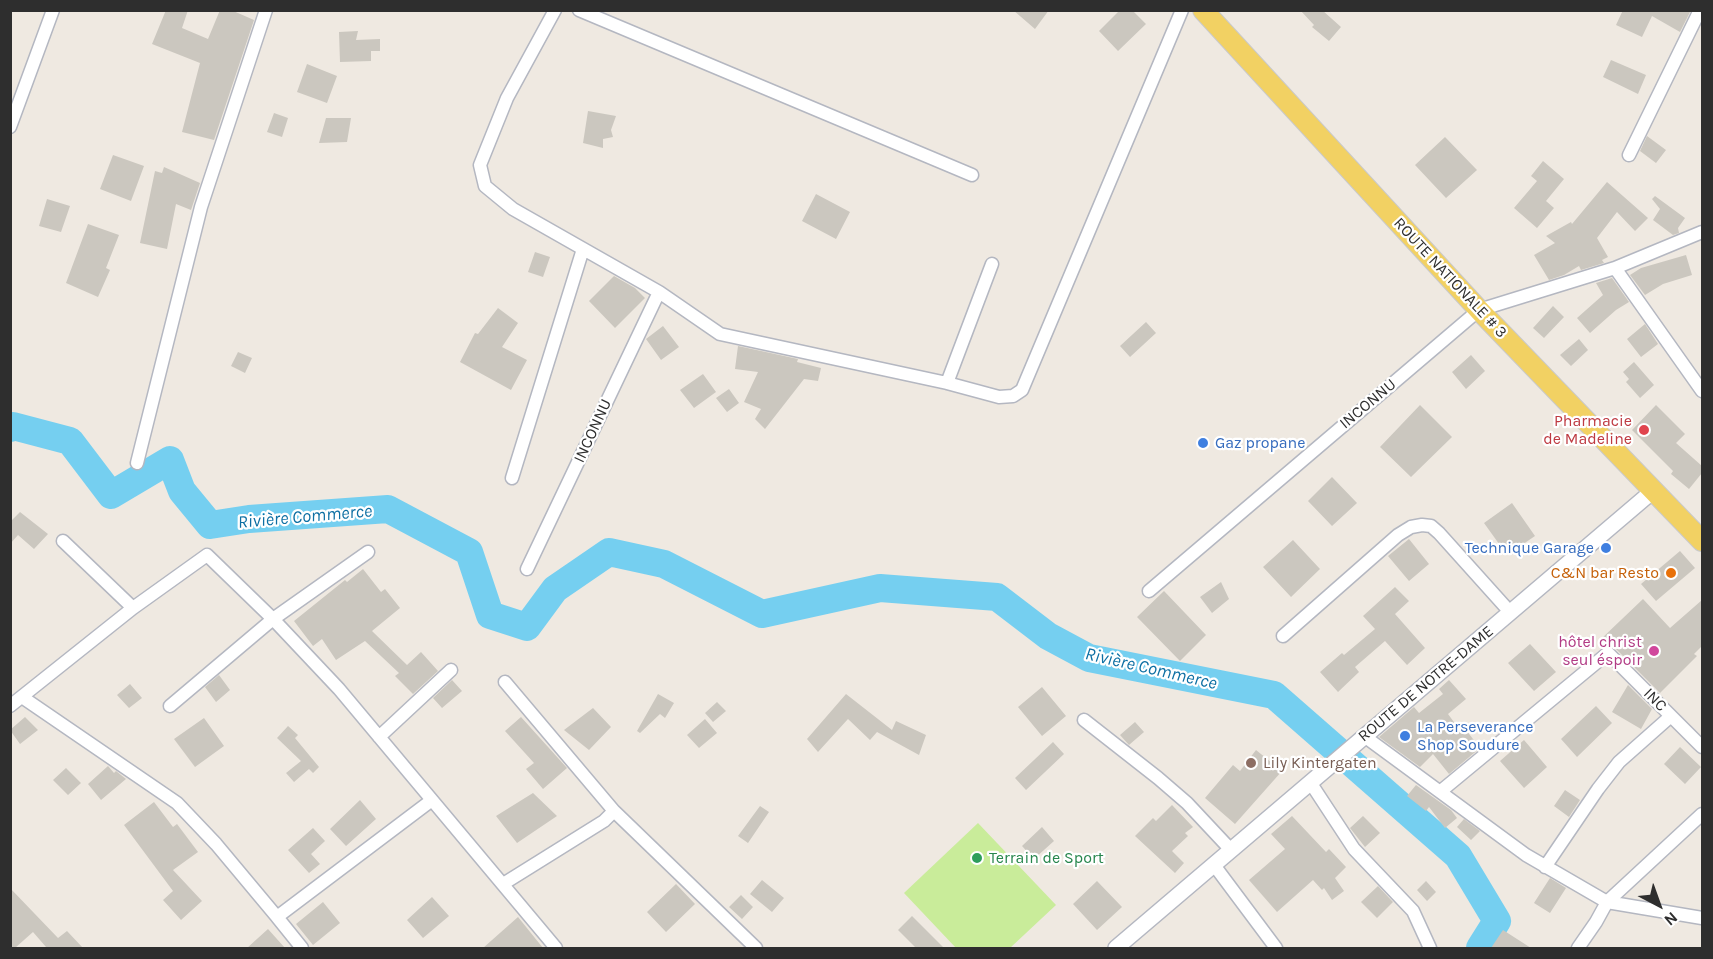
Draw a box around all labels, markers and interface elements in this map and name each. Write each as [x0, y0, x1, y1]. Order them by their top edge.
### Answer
street label: ROUTE NATIONALE # 3 [1389, 214, 1511, 342]
street label: INCONNU [1336, 375, 1400, 433]
street label: INCONNU [570, 396, 616, 466]
place label: Pharmacie de Madeline [1543, 411, 1632, 449]
marker: Pharmacie de Madeline [1637, 423, 1651, 437]
place label: Gaz propane [1215, 433, 1305, 453]
marker: Gaz propane [1196, 436, 1210, 450]
water label: Rivière Commerce [237, 500, 373, 534]
place label: Technique Garage [1465, 538, 1594, 558]
marker: Technique Garage [1599, 541, 1613, 555]
place label: C&N bar Resto [1551, 563, 1659, 583]
marker: C&N bar Resto [1664, 566, 1678, 580]
street label: ROUTE DE NOTRE-DAME [1354, 622, 1498, 746]
place label: hôtel christ seul éspoir [1558, 632, 1642, 670]
water label: Rivière Commerce [1083, 643, 1219, 695]
marker: hôtel christ seul éspoir [1647, 644, 1661, 658]
street label: INC [1639, 684, 1671, 716]
place label: La Perseverance Shop Soudure [1417, 717, 1534, 755]
marker: La Perseverance Shop Soudure [1398, 729, 1412, 743]
place label: Lily Kintergaten [1263, 753, 1377, 773]
marker: Lily Kintergaten [1244, 756, 1258, 770]
place label: Terrain de Sport [989, 848, 1104, 868]
marker: Terrain de Sport [970, 851, 984, 865]
north arrow [1629, 875, 1689, 935]
text: N [1661, 908, 1682, 930]

